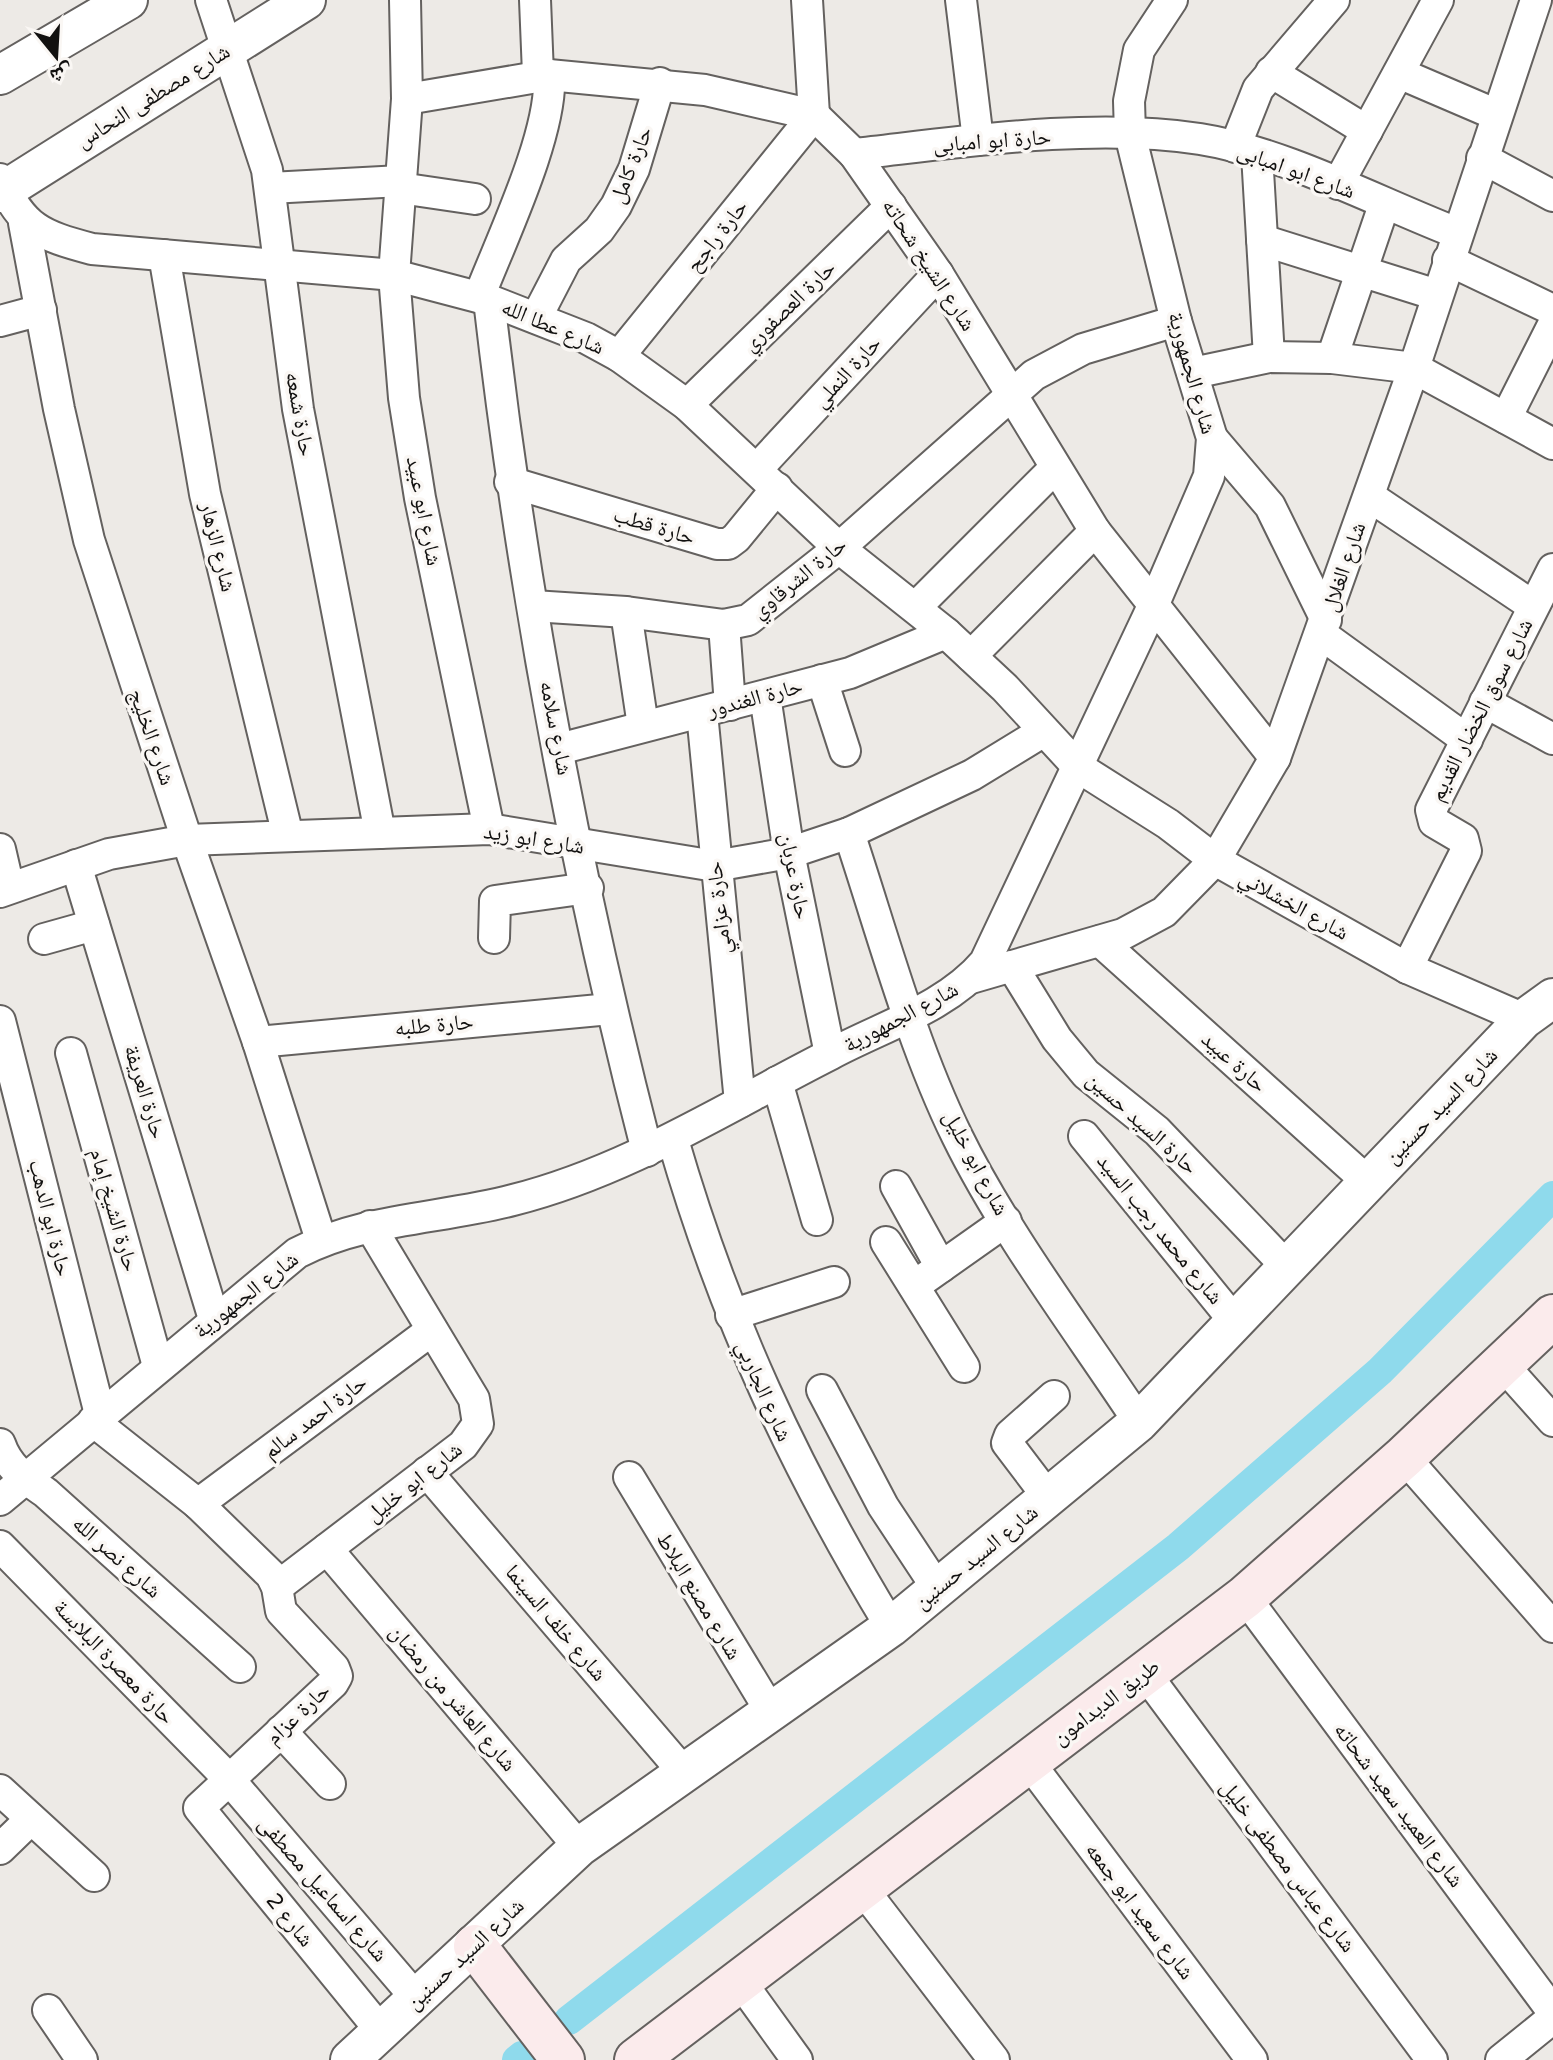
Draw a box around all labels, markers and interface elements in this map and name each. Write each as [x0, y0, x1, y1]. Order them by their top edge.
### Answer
north arrow [16, 16, 96, 96]
street label: شارع مصطفى النحاس [71, 38, 235, 154]
text: ش [47, 58, 77, 90]
street label: حارة كامل [604, 123, 658, 207]
street label: حارة ابو امبابى [932, 124, 1052, 158]
street label: شارع ابو امبابى [1234, 138, 1358, 204]
street label: حارة راجح [681, 194, 753, 278]
street label: شارع الشيخ شحاته [877, 194, 981, 336]
street label: حارة العصفوري [737, 255, 844, 360]
street label: شارع عطا الله [498, 294, 608, 360]
street label: شارع الجمهورية [1162, 309, 1222, 437]
street label: حارة النملي [807, 331, 889, 416]
street label: حارة شمعه [280, 370, 320, 458]
street label: شارع ابو عبيد [401, 454, 447, 568]
street label: شارع الزهار [194, 498, 242, 595]
street label: حارة قطب [610, 501, 698, 551]
street label: شارع الغلال [1317, 519, 1371, 615]
street label: حارة الشرقاوي [746, 532, 854, 627]
street label: شارع سوق الخضار القديم [1424, 614, 1539, 806]
street label: حارة الغندور [704, 673, 805, 723]
street label: شارع سلامه [534, 679, 578, 777]
street label: شارع الخليج [123, 685, 181, 789]
street label: شارع ابو زيد [482, 818, 586, 860]
street label: حارة عربان [774, 831, 816, 921]
street label: حارة عزامي [701, 860, 740, 956]
street label: شارع الخشلاني [1233, 864, 1353, 949]
street label: شارع الجمهورية [839, 976, 963, 1058]
street label: حارة طلبه [394, 1009, 474, 1041]
street label: حارة عبيد [1196, 1026, 1272, 1098]
street label: حارة العريفة [118, 1042, 172, 1142]
street label: شارع السيد حسنين [1379, 1042, 1503, 1170]
street label: حارة السيد حسين [1081, 1066, 1203, 1180]
street label: شارع ابو خليل [937, 1106, 1015, 1220]
street label: حارة الشيخ إمام [83, 1145, 144, 1275]
street label: شارع محمد رجب السيد [1091, 1148, 1229, 1310]
street label: حارة ابو الدهب [23, 1157, 77, 1279]
street label: شارع الجمهورية [188, 1246, 304, 1344]
street label: شارع الجاربي [727, 1337, 798, 1447]
street label: حارة احمد سالم [258, 1369, 373, 1465]
street label: شارع ابو خليل [361, 1436, 467, 1528]
street label: شارع السيد حسنين [909, 1499, 1043, 1615]
street label: شارع نصر الله [67, 1510, 167, 1604]
street label: شارع مصنع البلاط [651, 1528, 747, 1664]
street label: شارع خلف السينما [500, 1559, 612, 1687]
street label: حارة معصرة البلابسة [48, 1594, 180, 1730]
street label: شارع العاشر من رمضان [384, 1619, 522, 1777]
street label: طريق الديدامون [1047, 1653, 1165, 1751]
street label: حارة عزام [260, 1678, 336, 1751]
street label: شارع العميد سعيد شحاته [1329, 1717, 1469, 1893]
street label: شارع عباس مصطفى خليل [1215, 1775, 1361, 1957]
street label: شارع اسماعيل مصطفى [253, 1811, 393, 1967]
street label: شارع سعيد ابو جمعه [1080, 1837, 1200, 1985]
street label: شارع 2 [261, 1888, 319, 1952]
street label: شارع السيد حسنين [401, 1893, 529, 2015]

